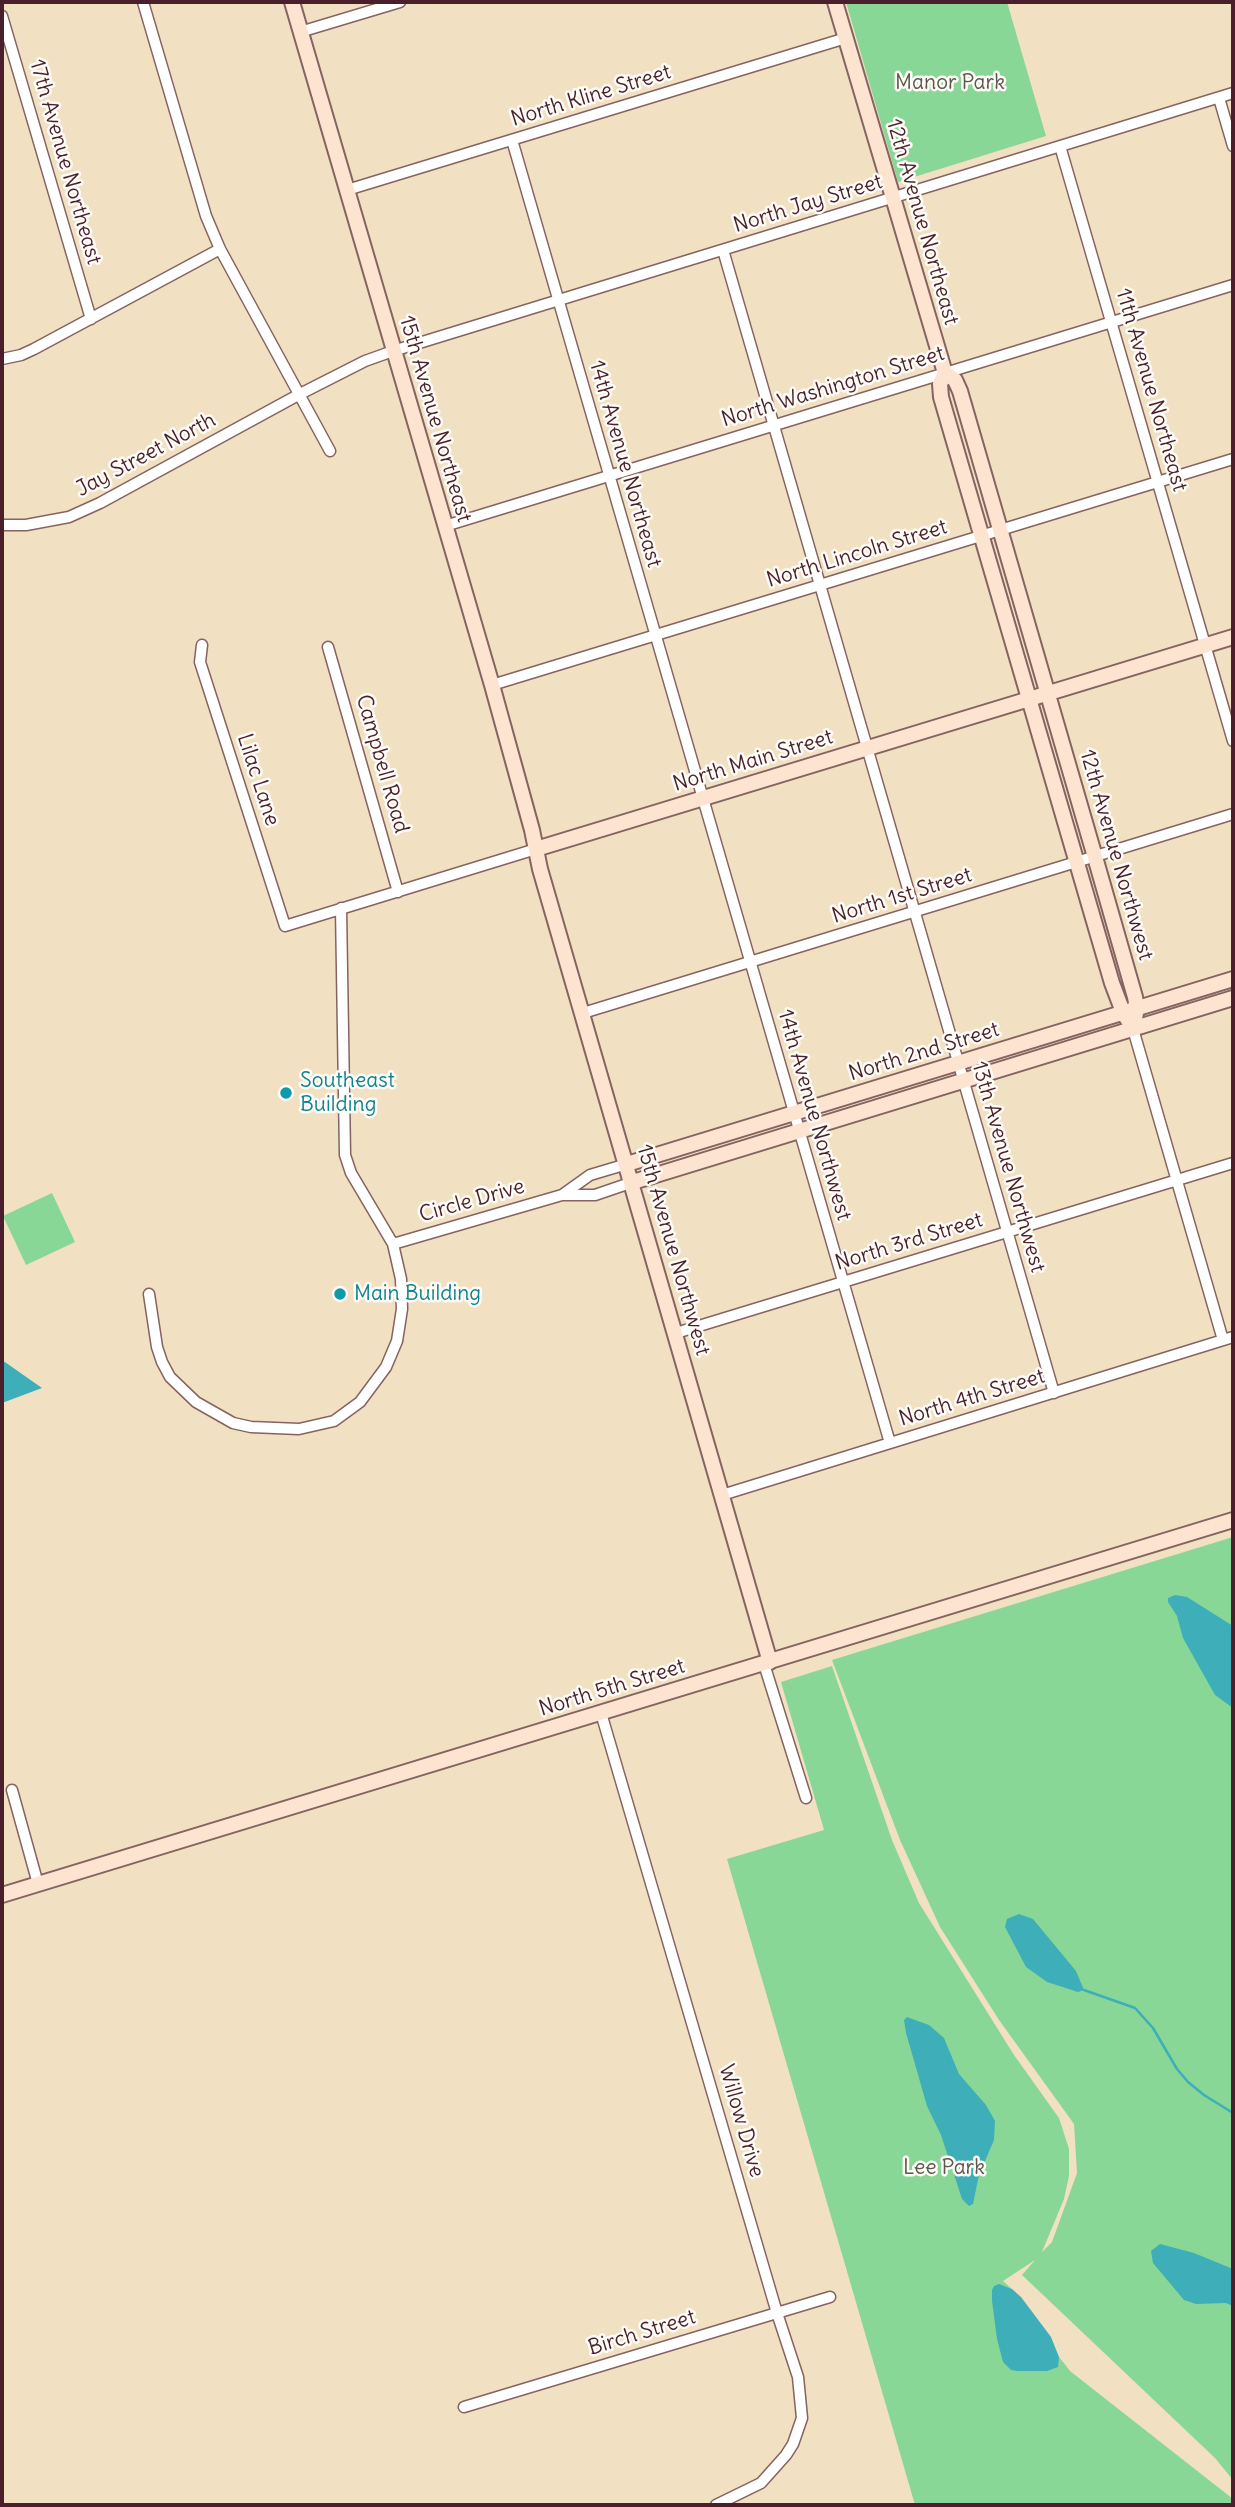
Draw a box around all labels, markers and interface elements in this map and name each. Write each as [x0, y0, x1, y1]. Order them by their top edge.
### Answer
street label: 17th Avenue Northeast [24, 57, 106, 267]
street label: North Kline Street [508, 60, 674, 132]
park label: Manor Park [895, 70, 1005, 96]
street label: 12th Avenue Northeast [880, 116, 964, 328]
street label: North Jay Street [731, 169, 885, 239]
street label: 11th Avenue Northeast [1110, 286, 1192, 494]
street label: 15th Avenue Northeast [393, 313, 477, 525]
street label: North Washington Street [719, 341, 947, 433]
street label: 14th Avenue Northeast [583, 358, 667, 570]
street label: Jay Street North [72, 408, 220, 502]
street label: North Lincoln Street [764, 515, 950, 593]
street label: Campbell Road [350, 692, 414, 836]
street label: North Main Street [670, 725, 836, 797]
street label: Lilac Lane [231, 731, 285, 829]
street label: 12th Avenue Northwest [1074, 747, 1158, 963]
street label: North 1st Street [829, 863, 975, 929]
street label: 14th Avenue Northwest [772, 1007, 856, 1223]
street label: North 2nd Street [846, 1017, 1002, 1087]
street label: 13th Avenue Northwest [966, 1059, 1050, 1275]
place label: Southeast Building [300, 1068, 395, 1118]
marker: Southeast Building [278, 1085, 294, 1101]
street label: 15th Avenue Northwest [631, 1142, 715, 1358]
street label: Circle Drive [416, 1174, 528, 1228]
street label: North 3rd Street [832, 1208, 986, 1276]
place label: Main Building [354, 1281, 481, 1307]
marker: Main Building [332, 1286, 348, 1302]
street label: North 4th Street [896, 1364, 1048, 1432]
street label: North 5th Street [536, 1654, 688, 1722]
street label: Willow Drive [713, 2062, 769, 2180]
park label: Lee Park [903, 2155, 985, 2181]
street label: Birch Street [585, 2305, 699, 2361]

